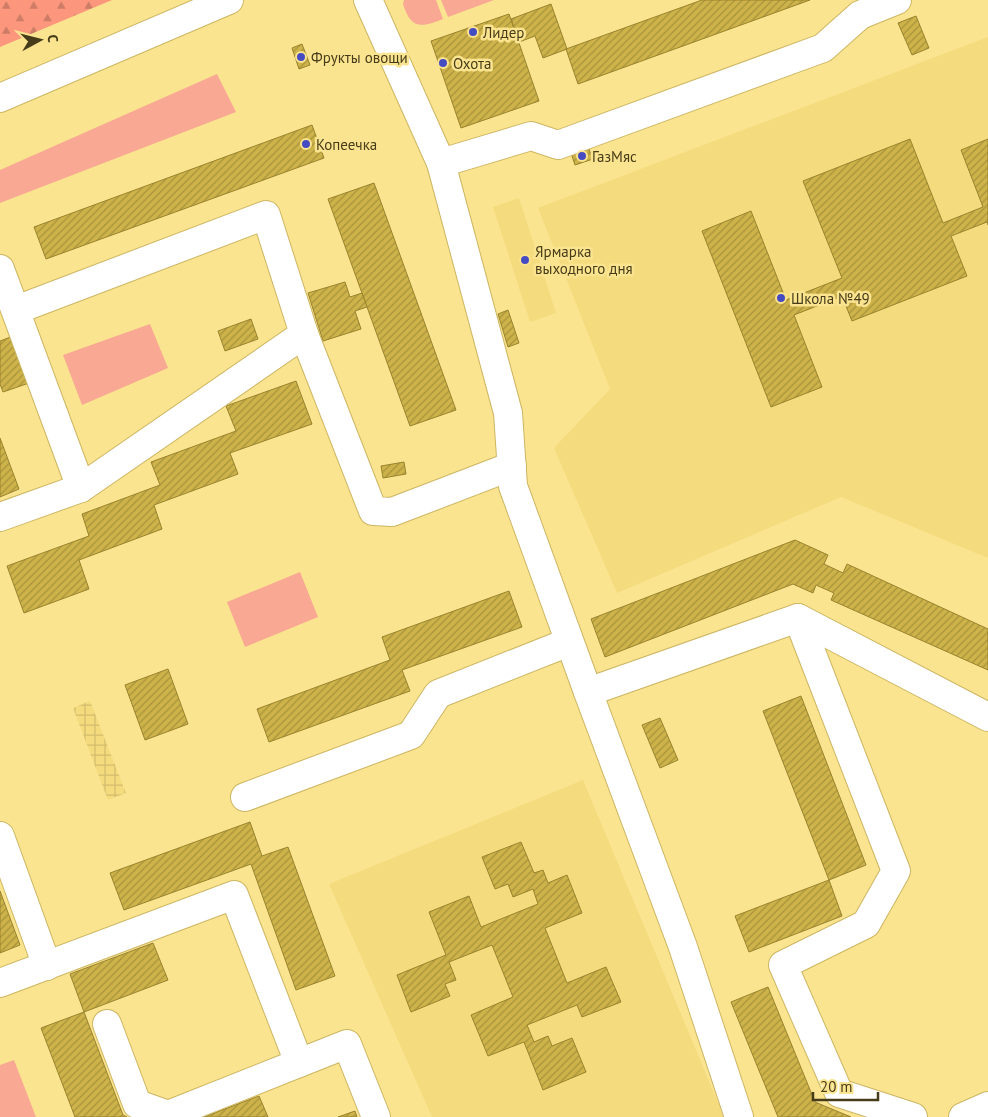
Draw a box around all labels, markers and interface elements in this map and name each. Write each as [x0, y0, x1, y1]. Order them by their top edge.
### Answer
north arrow [15, 15, 65, 65]
place label: Лидер [482, 23, 524, 42]
marker: Лидер [467, 26, 479, 38]
text: С [43, 33, 62, 44]
place label: Фрукты овощи [311, 48, 408, 67]
marker: Фрукты овощи [295, 51, 307, 63]
place label: Охота [453, 54, 491, 73]
marker: Охота [437, 57, 449, 69]
place label: Копеечка [316, 135, 377, 154]
marker: Копеечка [300, 138, 312, 150]
place label: ГазМяс [592, 147, 637, 166]
marker: ГазМяс [576, 150, 588, 162]
place label: Ярмарка выходного дня [535, 242, 633, 278]
marker: Ярмарка выходного дня [519, 254, 531, 266]
place label: Школа №49 [791, 289, 870, 308]
marker: Школа №49 [775, 292, 787, 304]
scale bar [813, 1070, 878, 1102]
text: 20 m [820, 1077, 853, 1096]

